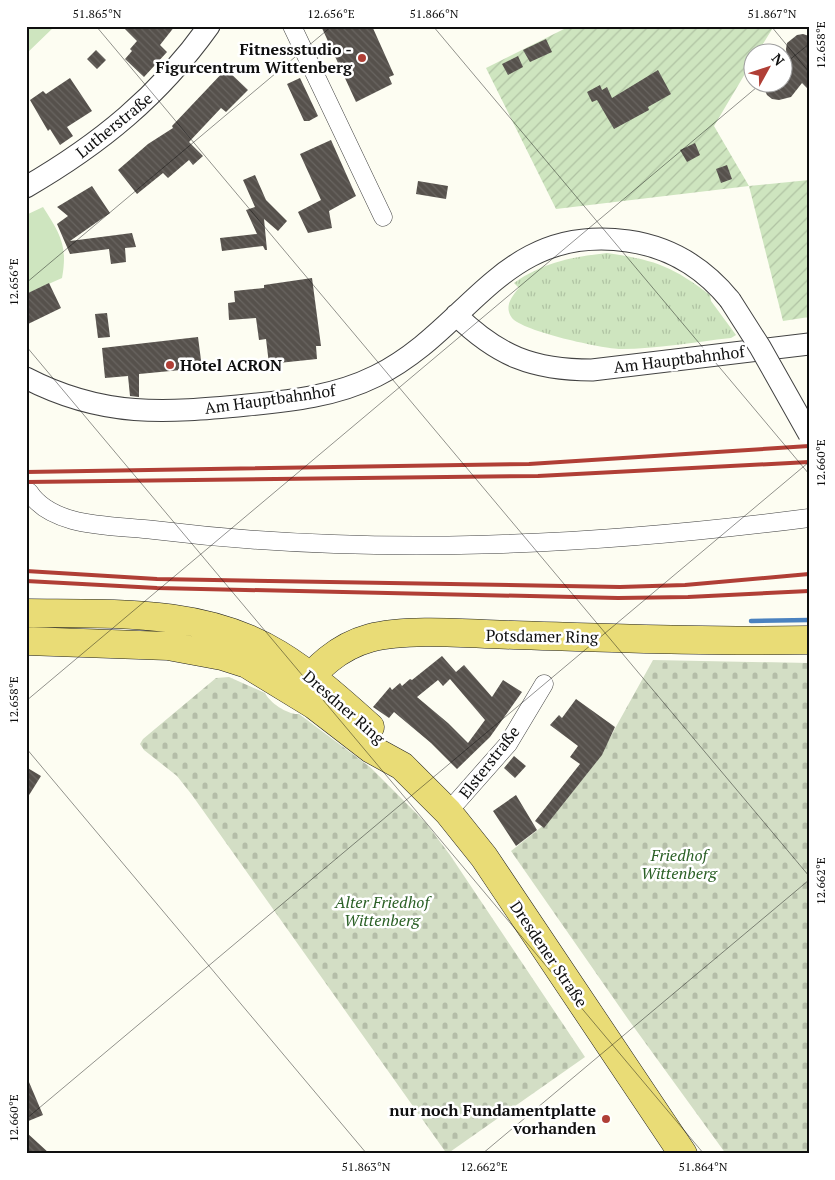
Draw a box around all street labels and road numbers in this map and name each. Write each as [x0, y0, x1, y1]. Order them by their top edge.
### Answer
street label: Lutherstraße [71, 87, 157, 163]
street label: Am Hauptbahnhof [612, 340, 747, 378]
street label: Am Hauptbahnhof [203, 379, 338, 419]
street label: Potsdamer Ring [486, 624, 599, 648]
street label: Dresdner Ring [298, 665, 390, 749]
street label: Elsterstraße [454, 721, 524, 803]
street label: Dresdener Straße [505, 896, 593, 1012]

